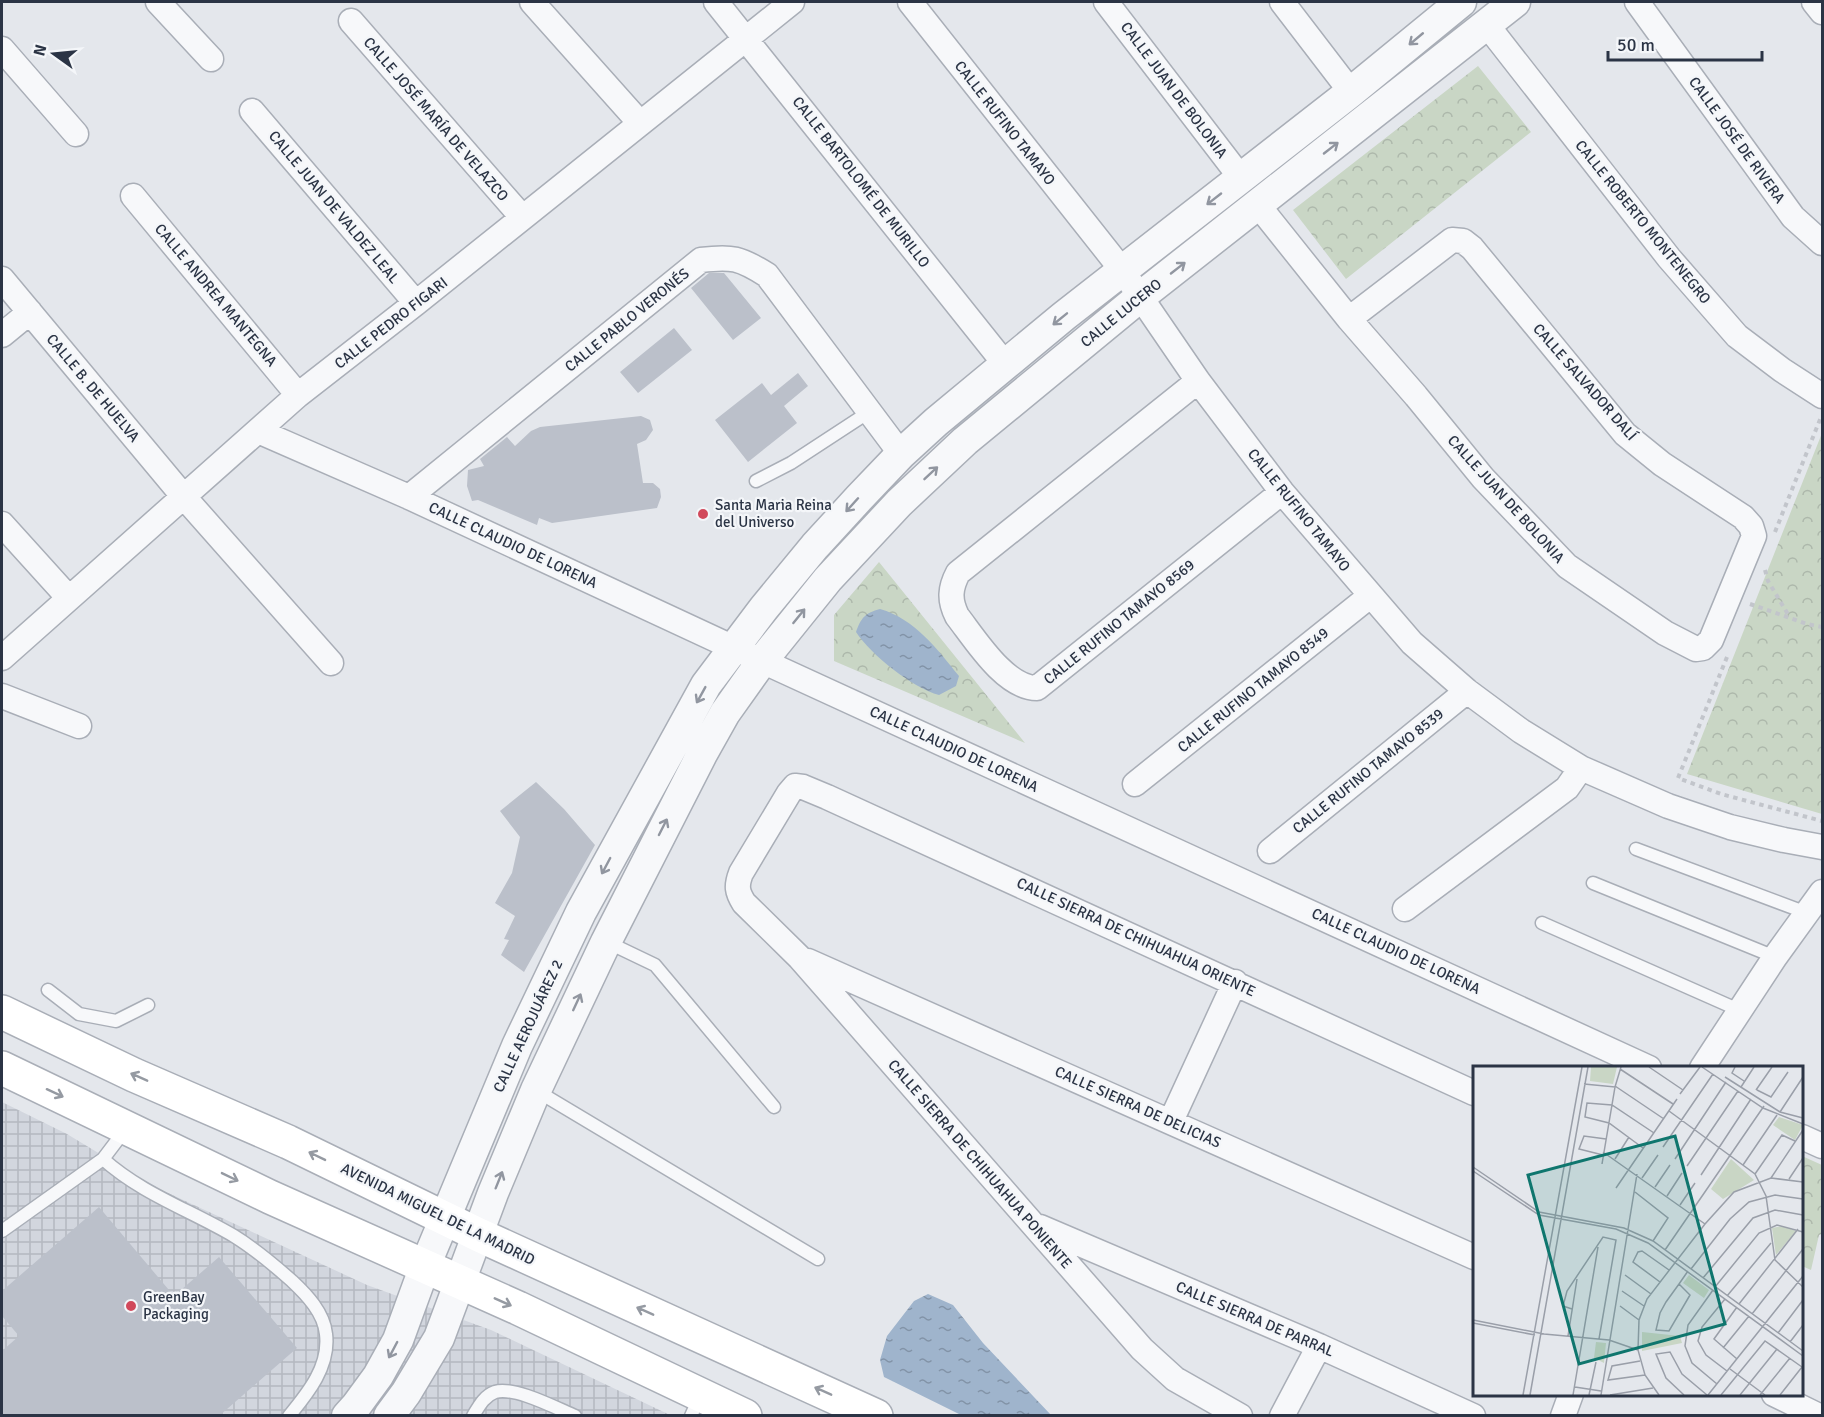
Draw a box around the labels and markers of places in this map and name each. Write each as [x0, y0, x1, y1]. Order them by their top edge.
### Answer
place label: Santa Maria Reina del Universo [715, 496, 832, 531]
marker: Santa Maria Reina del Universo [696, 507, 710, 521]
place label: GreenBay Packaging [143, 1288, 209, 1323]
marker: GreenBay Packaging [124, 1299, 138, 1313]

